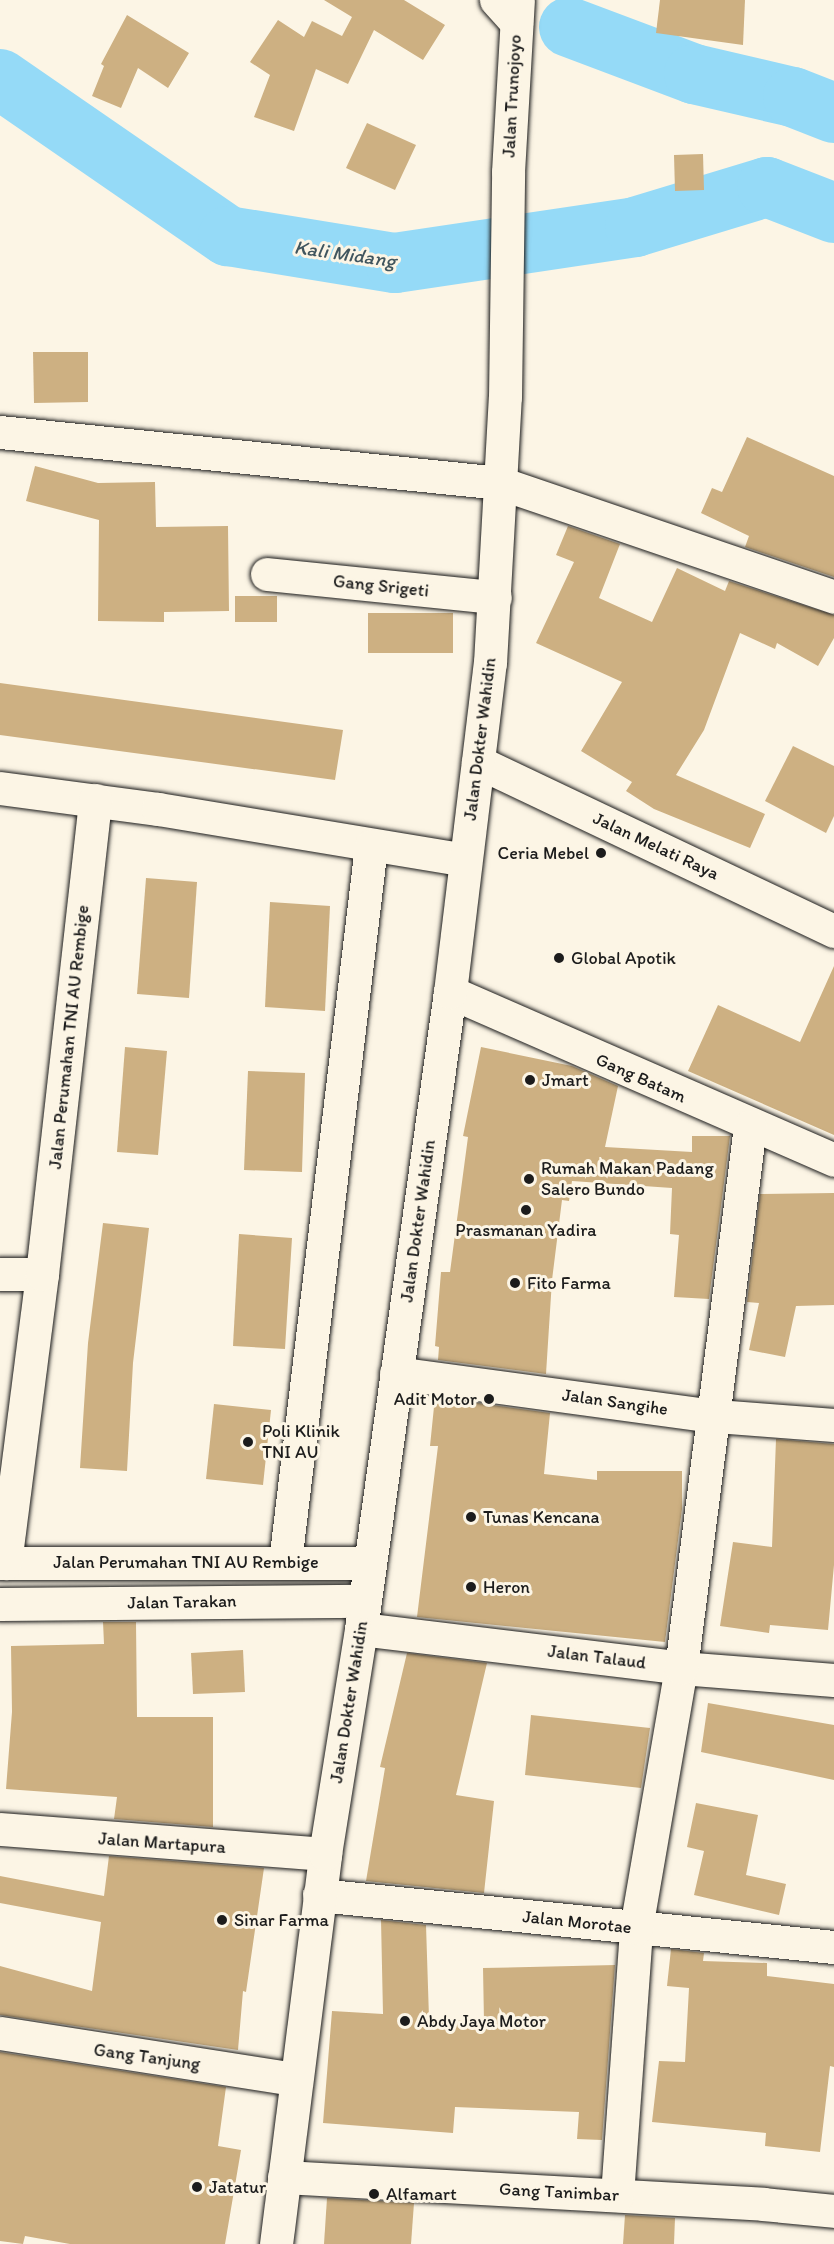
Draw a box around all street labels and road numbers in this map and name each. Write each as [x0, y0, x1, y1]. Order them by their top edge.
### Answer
street label: Jalan Trunojoyo [498, 35, 526, 157]
street label: Gang Srigeti [332, 570, 430, 602]
street label: Jalan Dokter Wahidin [459, 656, 501, 822]
street label: Jalan Melati Raya [590, 808, 722, 884]
street label: Jalan Perumahan TNI AU Rembige [44, 904, 94, 1170]
street label: Gang Batam [593, 1049, 689, 1107]
street label: Jalan Dokter Wahidin [396, 1138, 440, 1304]
street label: Jalan Sangihe [560, 1384, 670, 1420]
street label: Jalan Perumahan TNI AU Rembige [54, 1551, 318, 1573]
street label: Jalan Tarakan [128, 1590, 236, 1614]
street label: Jalan Dokter Wahidin [325, 1619, 373, 1785]
street label: Jalan Talaud [548, 1640, 646, 1674]
street label: Jalan Martapura [98, 1828, 226, 1858]
street label: Jalan Morotae [521, 1906, 633, 1938]
street label: Gang Tanjung [93, 2039, 201, 2075]
street label: Gang Tanimbar [500, 2178, 618, 2206]

